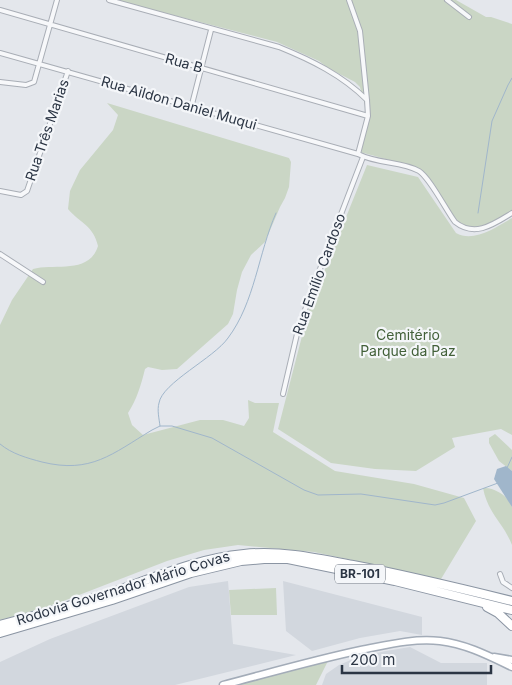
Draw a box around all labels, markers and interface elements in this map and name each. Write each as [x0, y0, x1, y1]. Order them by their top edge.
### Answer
street label: Rua B [163, 49, 205, 76]
street label: Rua Aildon Daniel Muqui [99, 72, 259, 133]
street label: Rua Três Marias [21, 77, 72, 183]
street label: Rua Emílio Cardoso [289, 211, 348, 337]
park label: Cemitério Parque da Paz [360, 326, 456, 359]
street label: Rodovia Governador Mário Covas [14, 547, 232, 628]
road number: BR-101 [335, 564, 385, 584]
scale bar [342, 642, 491, 674]
text: 200 m [350, 650, 395, 669]

